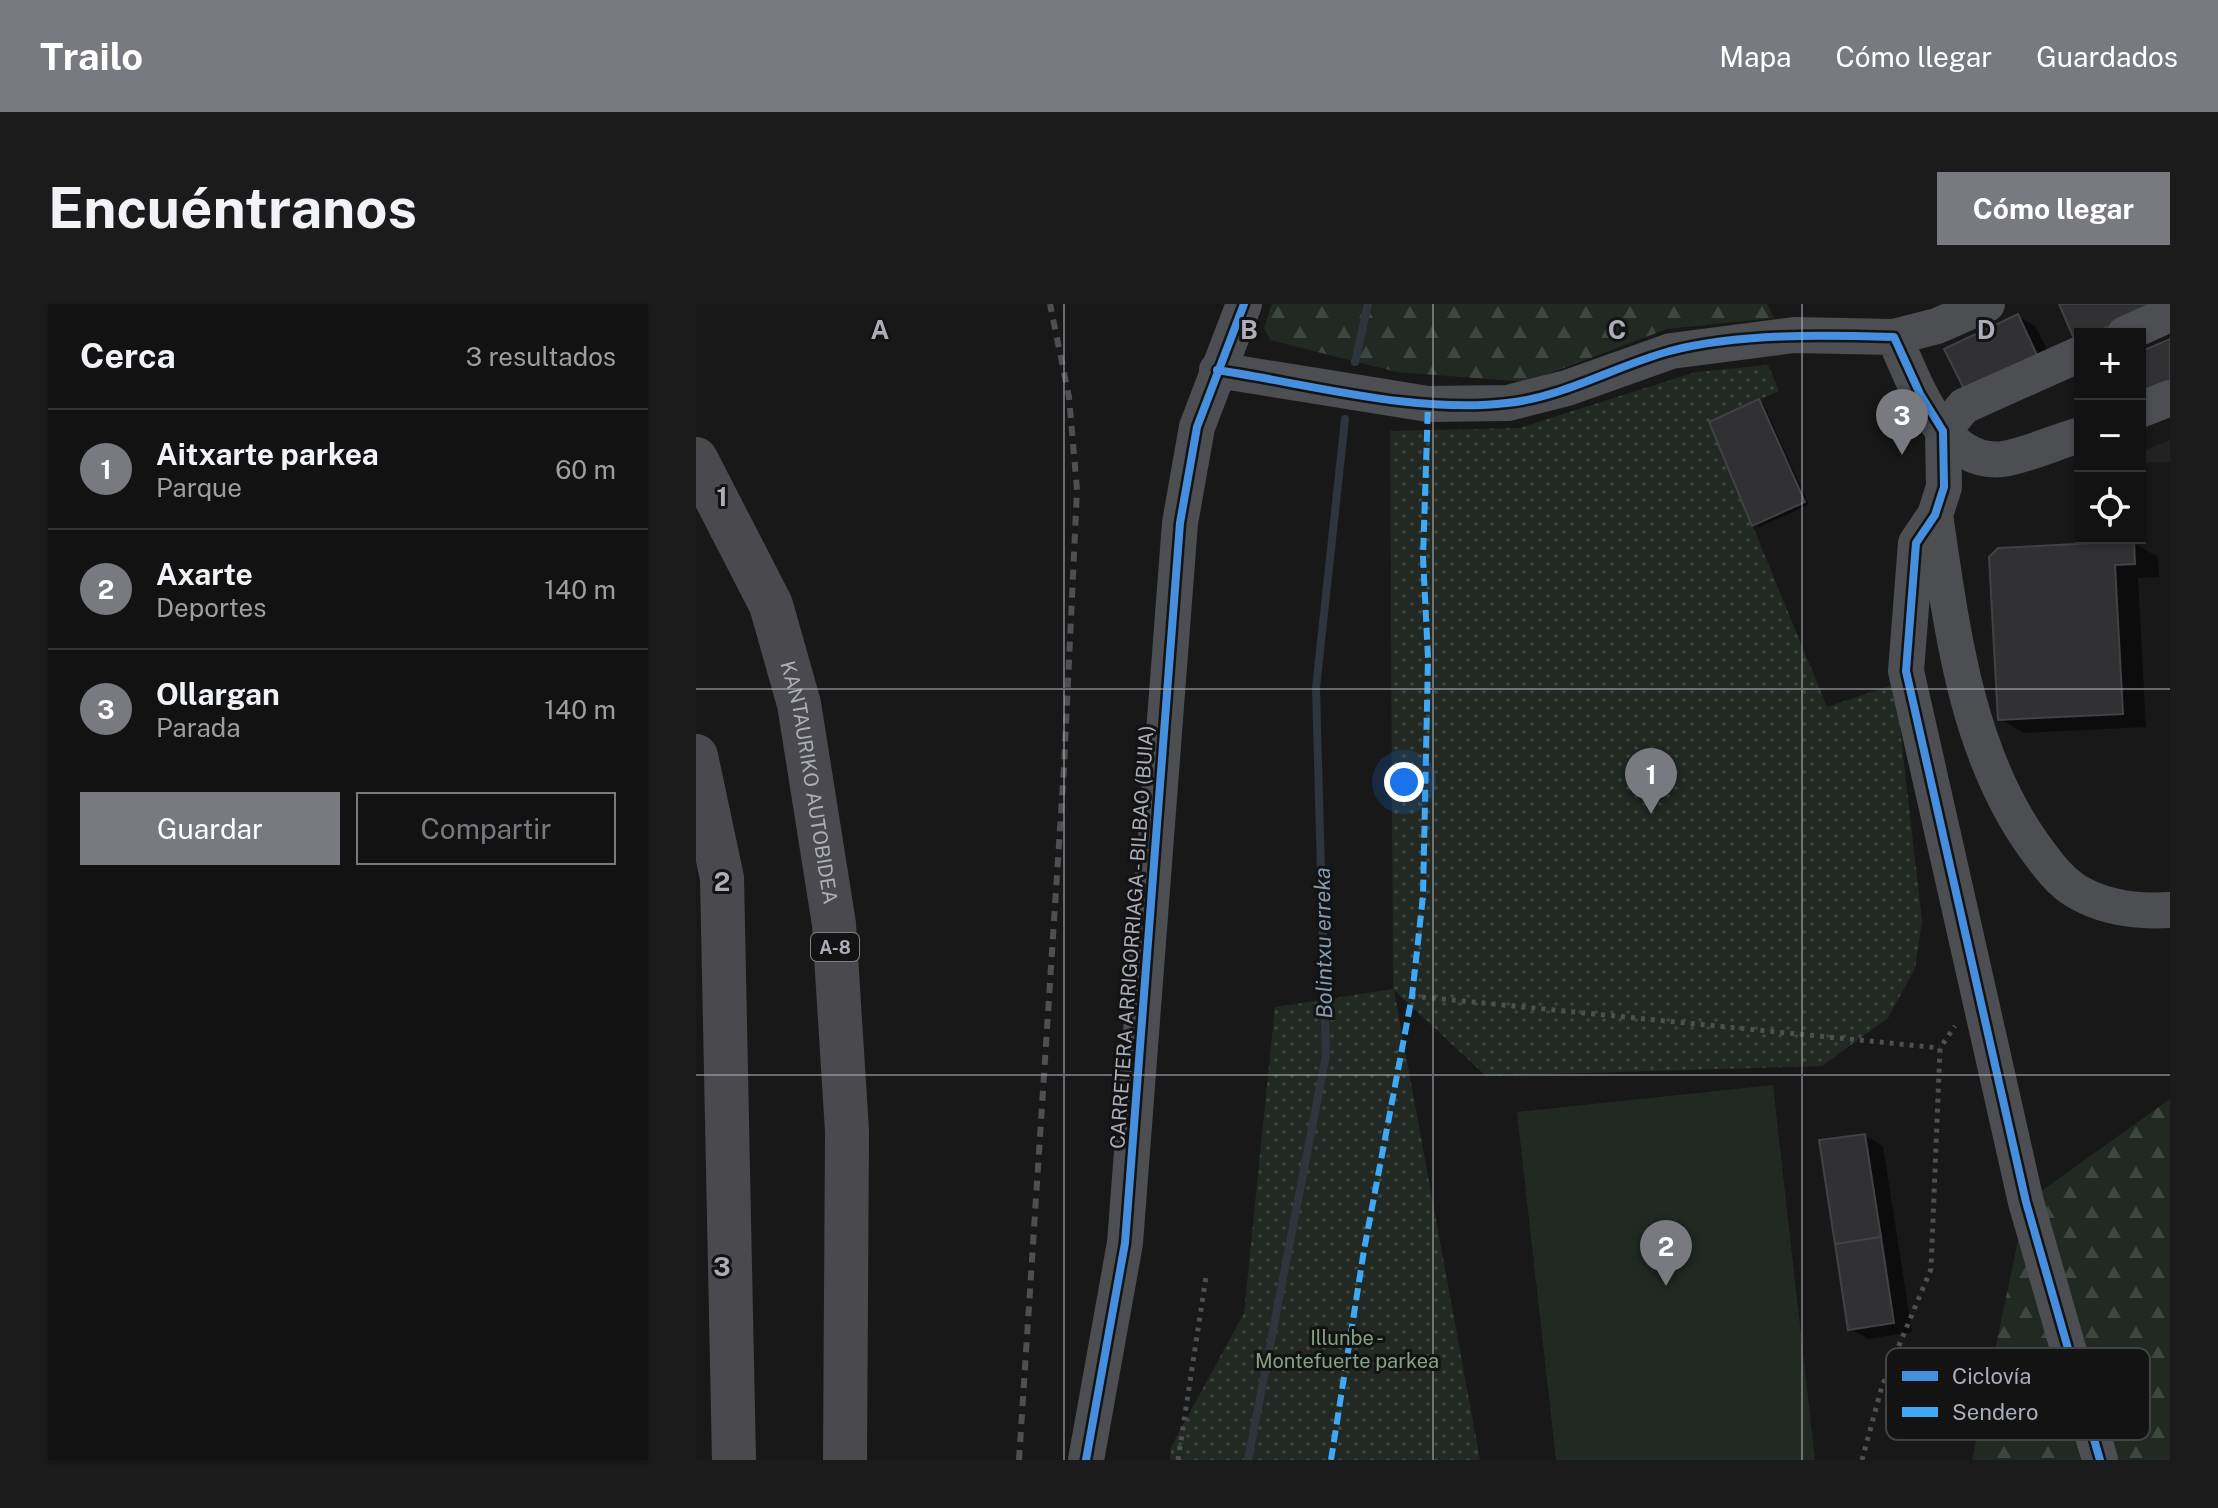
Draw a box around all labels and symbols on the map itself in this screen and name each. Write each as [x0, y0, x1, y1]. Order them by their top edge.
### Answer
text: A [871, 314, 890, 345]
text: B [1240, 314, 1258, 345]
text: C [1608, 314, 1626, 345]
text: D [1977, 314, 1995, 345]
pin: 3 [1876, 389, 1928, 455]
text: 1 [716, 481, 728, 512]
street label: KANTAURIKO AUTOBIDEA [775, 658, 843, 906]
street label: CARRETERA ARRIGORRIAGA - BILBAO (BUIA) [1105, 724, 1159, 1150]
pin: 1 [1625, 748, 1677, 814]
your location [1384, 762, 1424, 802]
text: 2 [714, 866, 730, 897]
water label: Bolintxu erreka [1309, 867, 1337, 1019]
road number: A-8 [811, 933, 859, 961]
pin: 2 [1640, 1220, 1692, 1286]
text: 3 [713, 1251, 731, 1282]
park label: Illunbe - Montefuerte parkea [1255, 1326, 1439, 1373]
legend [1886, 1348, 2150, 1440]
text: Ciclovía [1952, 1363, 2031, 1389]
text: Sendero [1952, 1399, 2038, 1425]

